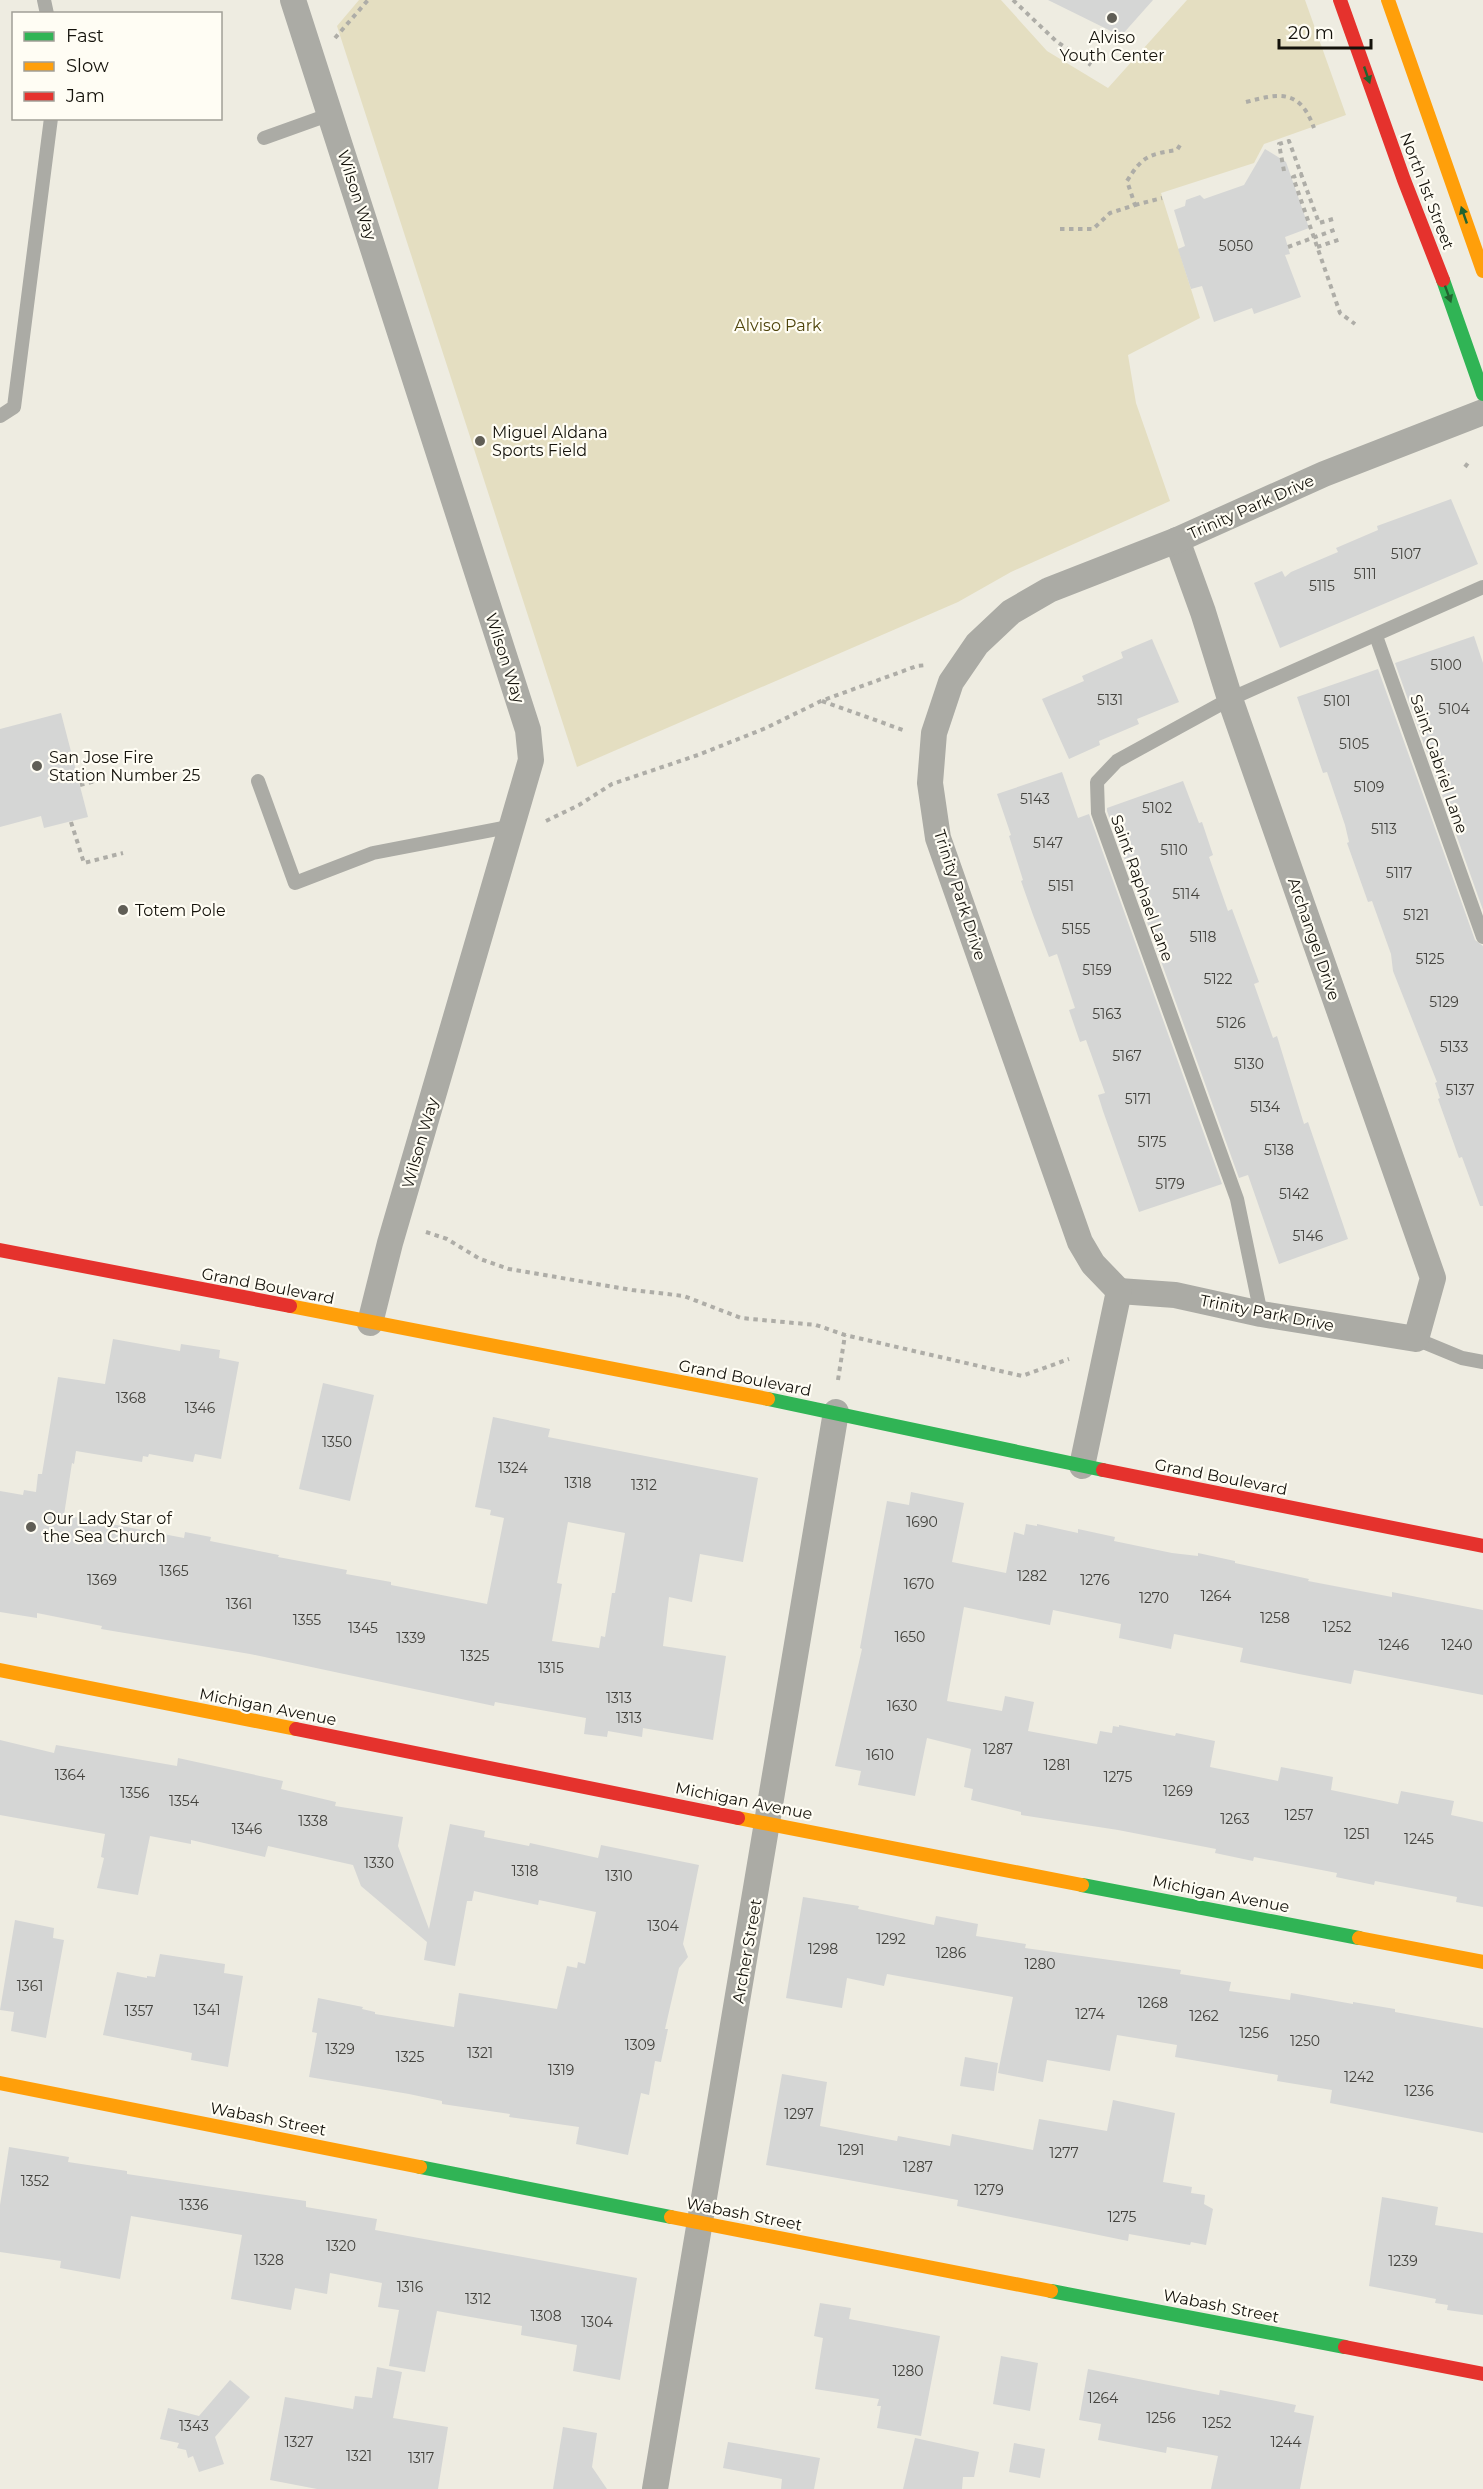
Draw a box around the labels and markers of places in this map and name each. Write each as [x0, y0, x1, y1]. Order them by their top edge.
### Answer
marker: Alviso Youth Center [1105, 11, 1119, 25]
place label: Alviso Youth Center [1059, 28, 1165, 65]
place label: Miguel Aldana Sports Field [492, 423, 608, 460]
marker: Miguel Aldana Sports Field [473, 434, 487, 448]
place label: San Jose Fire Station Number 25 [49, 748, 200, 785]
marker: San Jose Fire Station Number 25 [30, 759, 44, 773]
place label: Totem Pole [135, 901, 226, 920]
marker: Totem Pole [116, 903, 130, 917]
place label: Our Lady Star of the Sea Church [43, 1509, 172, 1546]
marker: Our Lady Star of the Sea Church [24, 1520, 38, 1534]

